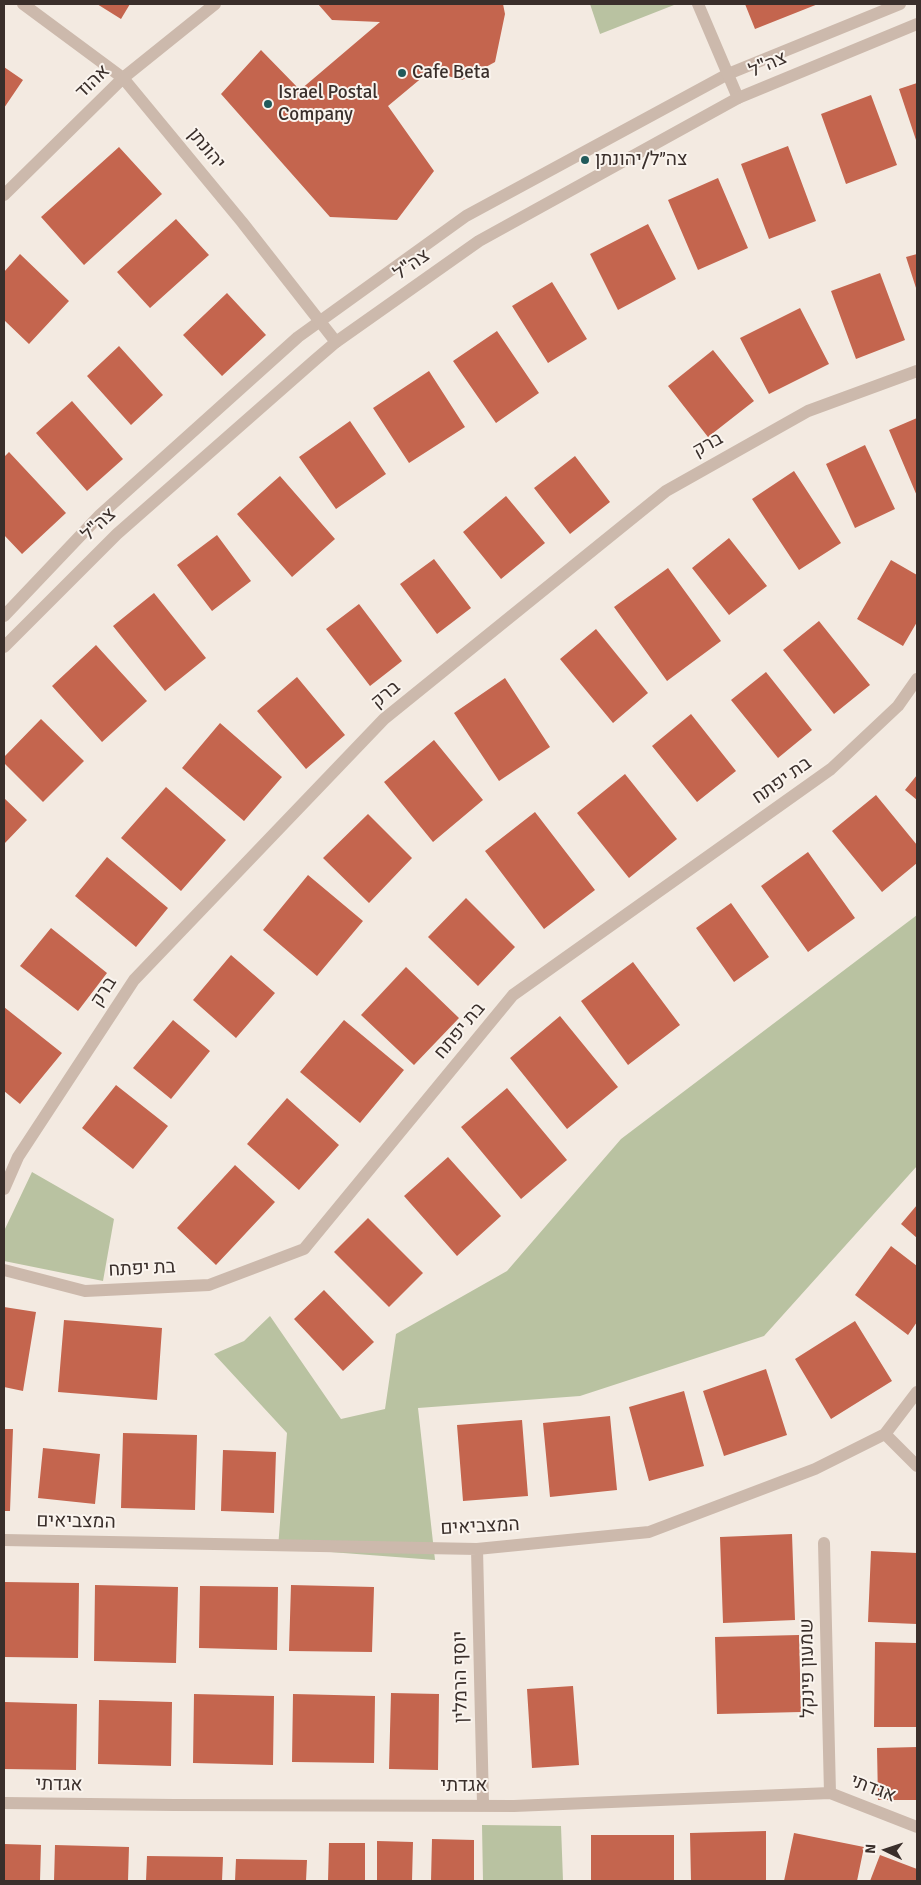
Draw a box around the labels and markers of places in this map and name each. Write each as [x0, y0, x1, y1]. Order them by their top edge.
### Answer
place label: Cafe Beta [412, 62, 490, 84]
marker: Cafe Beta [396, 67, 408, 79]
place label: Israel Postal Company [278, 82, 378, 126]
marker: Israel Postal Company [262, 98, 274, 110]
place label: צה״ל/יהונתן [595, 149, 687, 171]
marker: צה״ל/יהונתן [579, 154, 591, 166]

